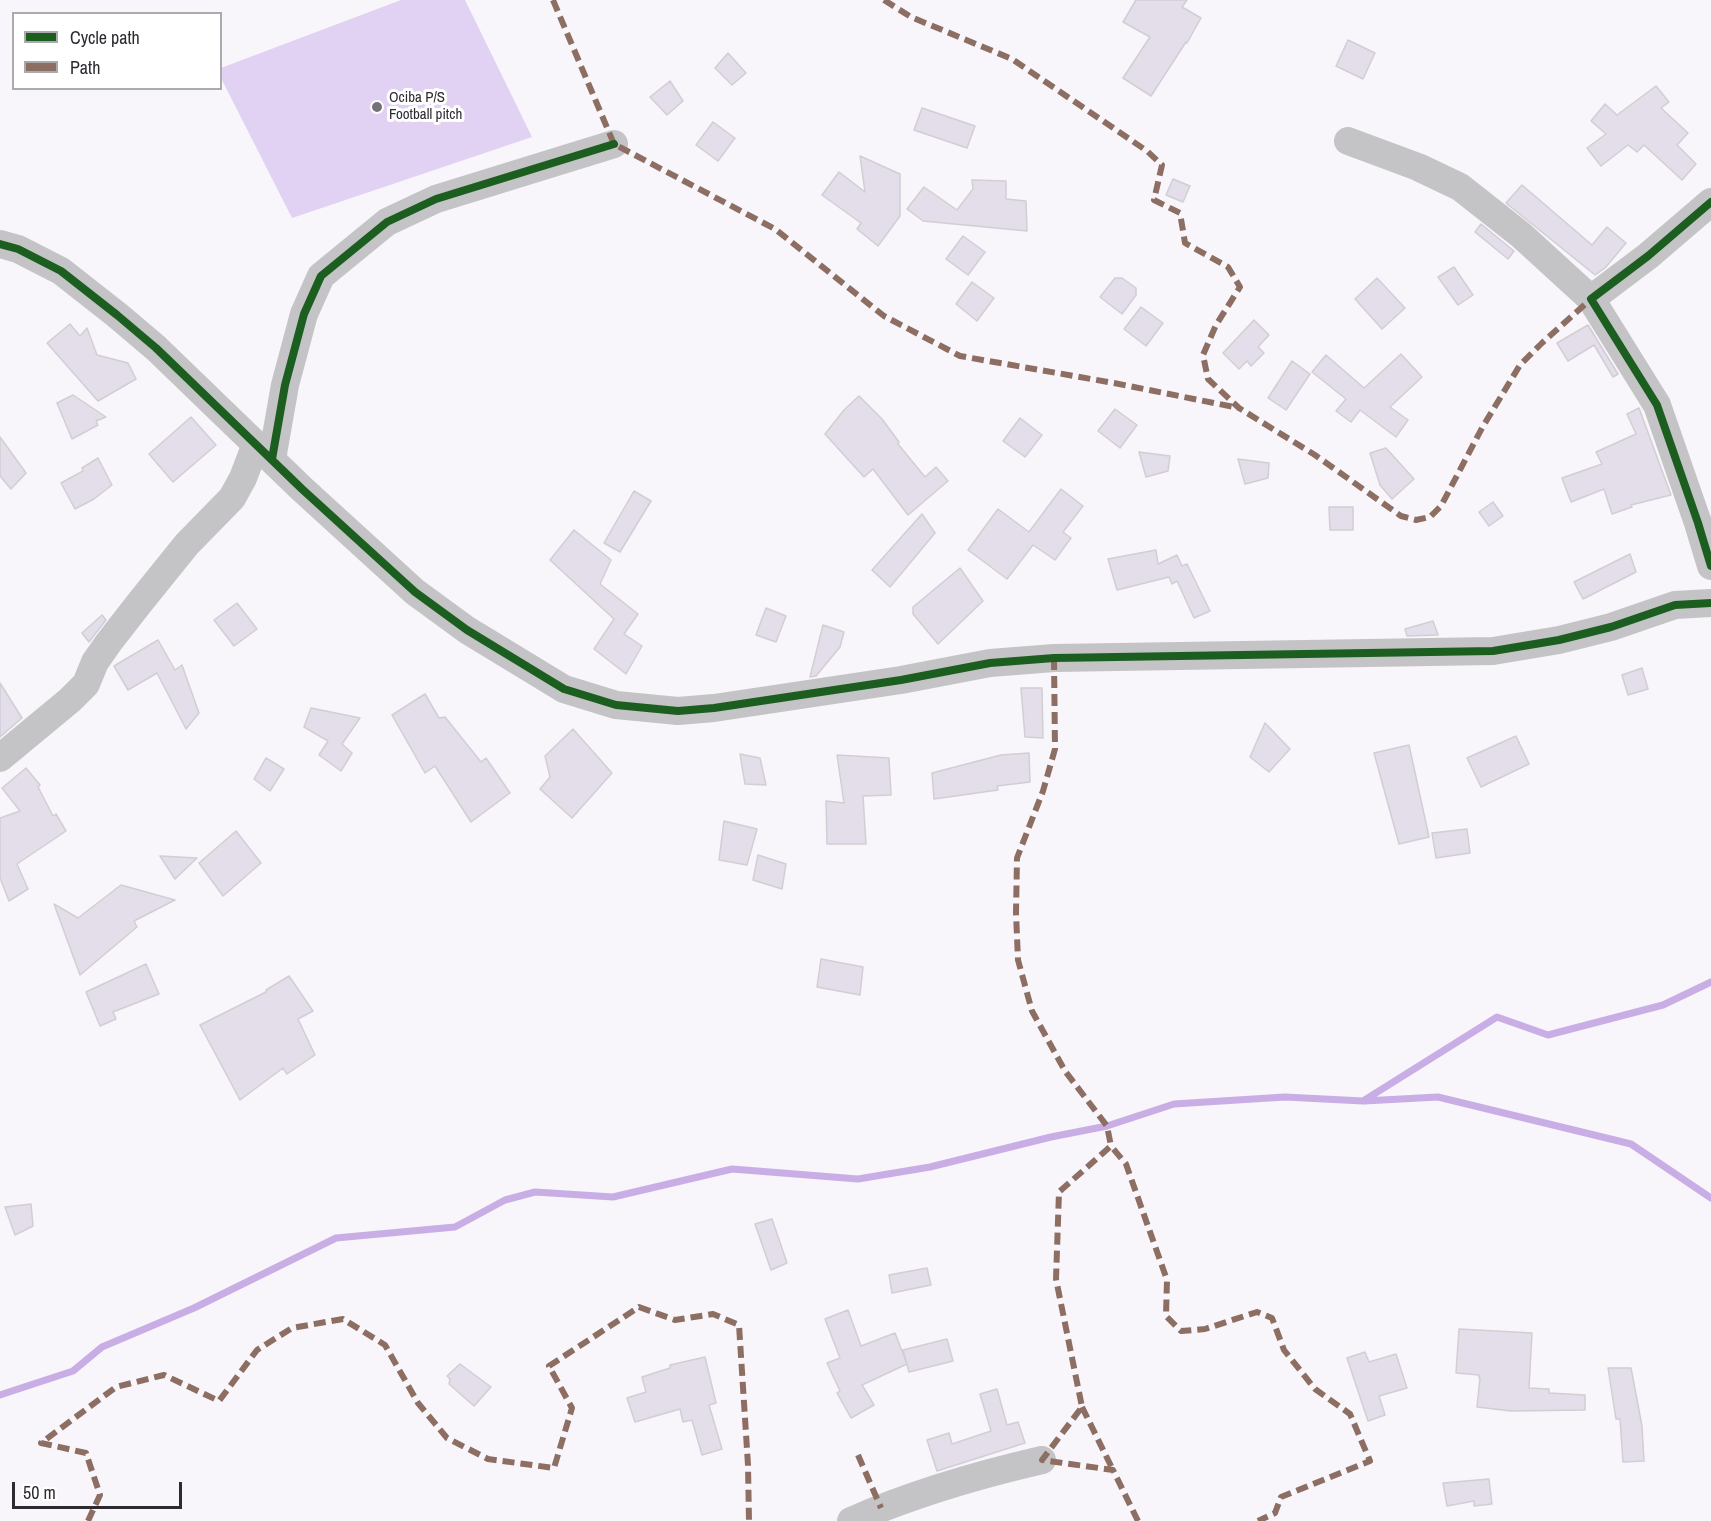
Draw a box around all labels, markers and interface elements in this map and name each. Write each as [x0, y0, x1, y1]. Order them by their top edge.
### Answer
legend [12, 12, 222, 90]
text: Cycle path [70, 25, 140, 50]
text: Path [70, 55, 100, 80]
place label: Ociba P/S Football pitch [389, 89, 462, 124]
marker: Ociba P/S Football pitch [370, 100, 384, 114]
scale bar [15, 1470, 184, 1508]
text: 50 m [23, 1480, 56, 1505]

